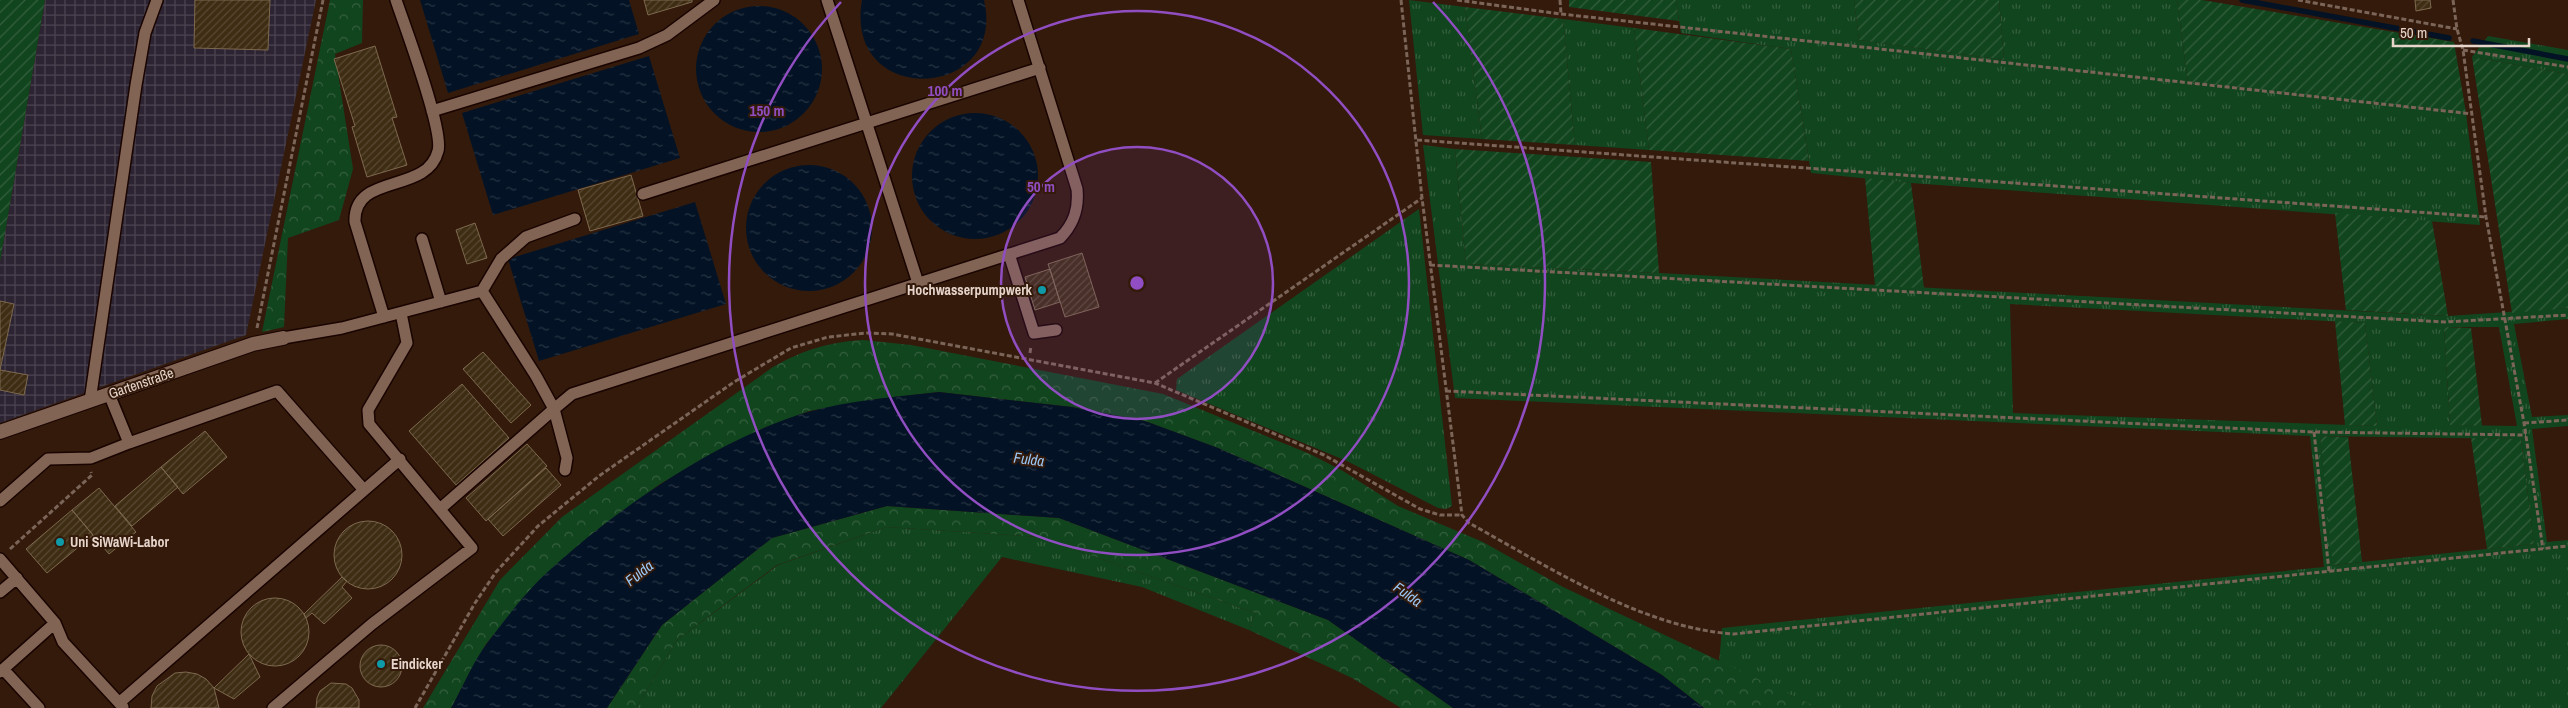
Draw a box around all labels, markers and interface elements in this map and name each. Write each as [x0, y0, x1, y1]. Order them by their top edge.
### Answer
scale bar [2393, 15, 2529, 47]
text: 50 m [2400, 22, 2427, 43]
text: 100 m [928, 80, 962, 101]
text: 150 m [750, 100, 784, 121]
text: 50 m [1027, 176, 1055, 197]
centre of rings [1128, 274, 1146, 292]
place label: Hochwasserpumpwerk [907, 281, 1033, 299]
marker: Hochwasserpumpwerk [1036, 284, 1048, 296]
street label: Gartenstraße [106, 363, 176, 403]
water label: Fulda [1012, 447, 1046, 471]
place label: Uni SiWaWi-Labor [70, 533, 170, 551]
marker: Uni SiWaWi-Labor [54, 536, 66, 548]
water label: Fulda [620, 555, 658, 591]
water label: Fulda [1389, 577, 1427, 612]
place label: Eindicker [391, 655, 443, 673]
marker: Eindicker [375, 658, 387, 670]

